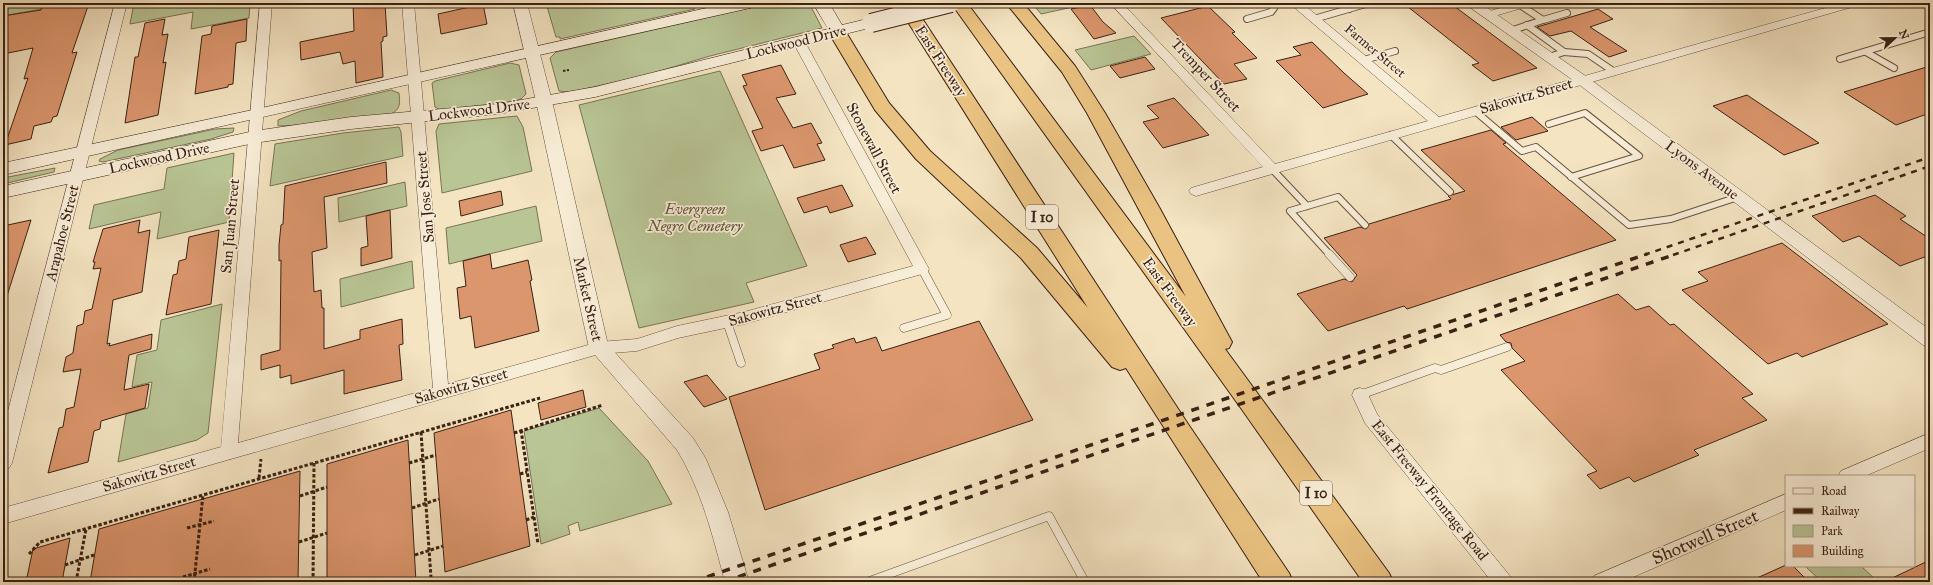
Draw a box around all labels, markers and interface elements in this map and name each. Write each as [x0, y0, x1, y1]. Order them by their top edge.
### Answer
north arrow [1875, 18, 1915, 58]
street label: Lockwood Drive [744, 21, 848, 63]
street label: Farmer Street [1341, 21, 1409, 81]
street label: East Freeway [911, 22, 971, 101]
text: N [1896, 28, 1912, 42]
street label: Tremper Street [1167, 34, 1245, 116]
street label: Sakowitz Street [1477, 74, 1575, 118]
street label: Lockwood Drive [427, 95, 531, 125]
street label: Stonewall Street [842, 99, 906, 197]
street label: Lyons Avenue [1662, 137, 1742, 203]
street label: Lockwood Drive [107, 139, 211, 177]
street label: San Jose Street [412, 150, 439, 244]
street label: San Juan Street [217, 177, 244, 274]
street label: Arapahoe Street [41, 182, 83, 284]
park label: Evergreen Negro Cemetery [647, 200, 744, 235]
road number: I 10 [1026, 205, 1058, 229]
street label: East Freeway [1139, 254, 1202, 331]
street label: Market Street [570, 255, 607, 344]
street label: Sakowitz Street [726, 288, 824, 330]
street label: Sakowitz Street [412, 364, 510, 408]
street label: East Freeway Frontage Road [1368, 416, 1493, 564]
street label: Sakowitz Street [100, 452, 198, 496]
legend [1785, 475, 1915, 567]
road number: I 10 [1300, 481, 1332, 505]
text: Road [1821, 484, 1847, 498]
street label: Shotwell Street [1649, 504, 1762, 569]
text: Railway [1821, 504, 1860, 518]
text: Park [1821, 524, 1843, 538]
text: Building [1821, 544, 1864, 559]

